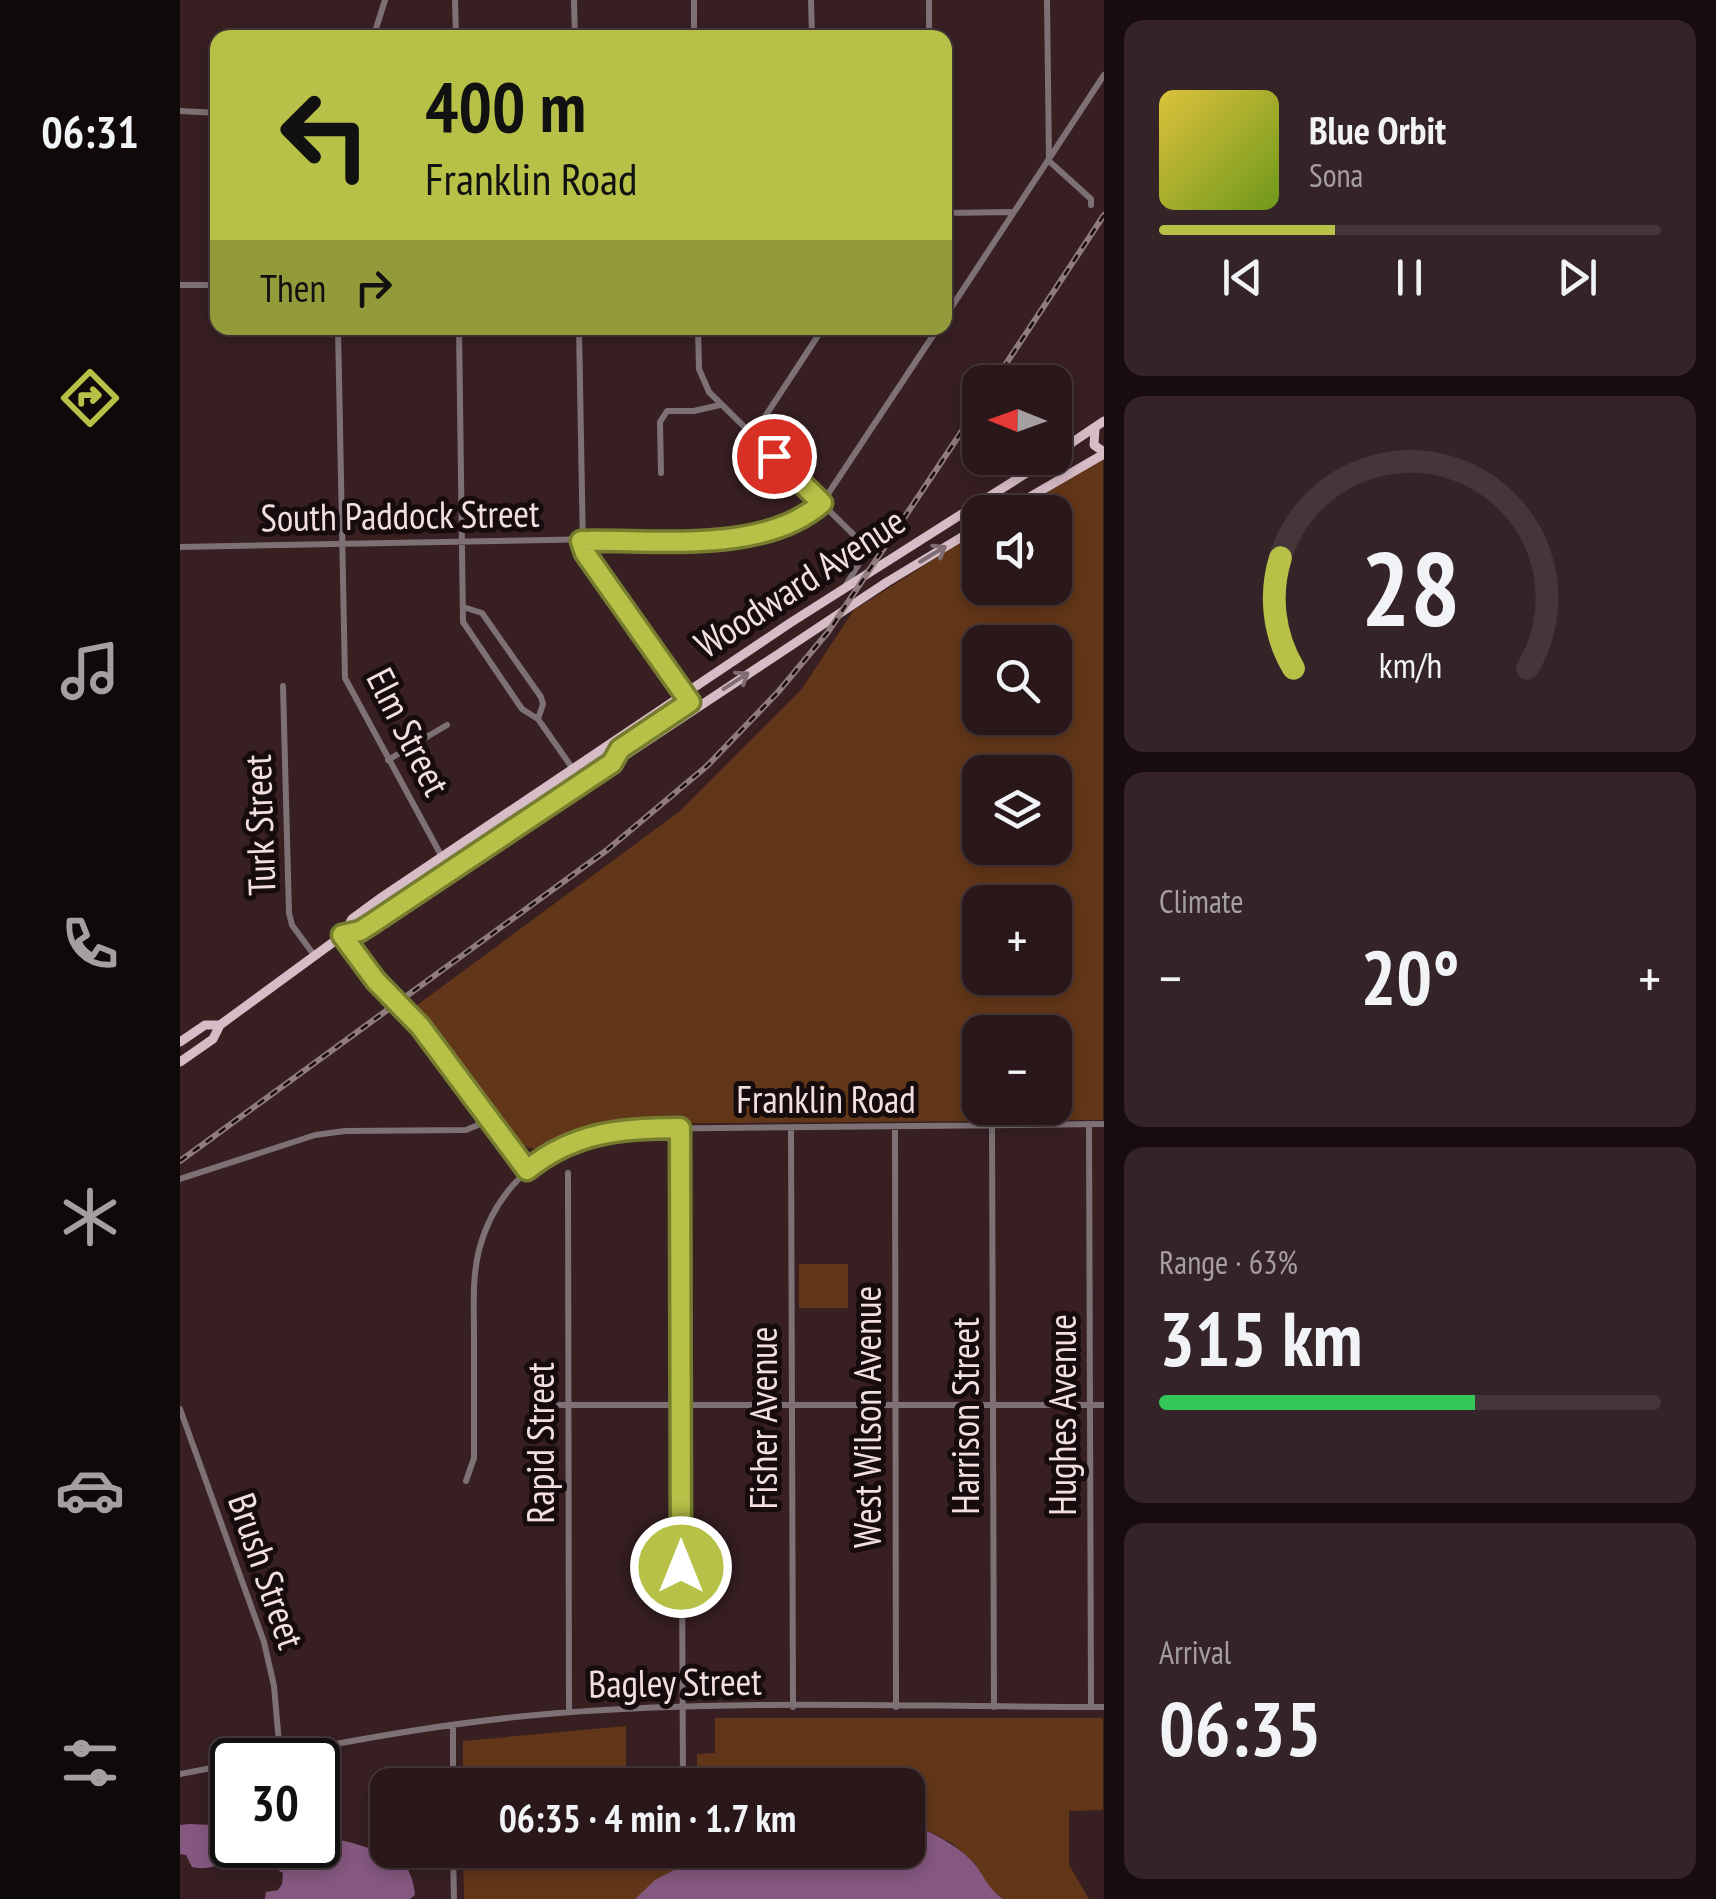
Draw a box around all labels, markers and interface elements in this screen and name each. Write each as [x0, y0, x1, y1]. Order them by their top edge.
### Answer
text: 400 m [425, 61, 586, 151]
icon: left [260, 70, 390, 200]
text: 06:31 [41, 102, 139, 160]
text: Blue Orbit [1309, 105, 1446, 154]
text: Franklin Road [425, 149, 637, 207]
text: Sona [1309, 154, 1363, 196]
icon: previous [1215, 250, 1270, 305]
icon: pause [1382, 250, 1437, 305]
icon: next [1550, 250, 1605, 305]
icon: right [346, 260, 401, 315]
text: Then [260, 263, 326, 312]
icon: directions [55, 363, 125, 433]
north arrow [962, 365, 1072, 475]
map controls [962, 365, 1072, 1125]
pin [732, 414, 817, 499]
icon: arrive [747, 429, 802, 484]
street label: South Paddock Street [260, 488, 540, 541]
button: sound [962, 495, 1072, 605]
street label: Woodward Avenue [685, 496, 914, 668]
text: 28 [1360, 520, 1460, 655]
one-way arrow [918, 544, 947, 564]
button: search [962, 625, 1072, 735]
icon: music [55, 636, 125, 706]
text: km/h [1378, 642, 1442, 688]
street label: Elm Street [356, 659, 462, 804]
one-way arrow [721, 670, 750, 691]
street label: Turk Street [232, 753, 285, 896]
button: layers [962, 755, 1072, 865]
text: Climate [1159, 880, 1243, 922]
button: + [962, 885, 1072, 995]
icon: phone [55, 909, 125, 979]
text: 20° [1360, 929, 1460, 1026]
text: − [1159, 942, 1182, 1013]
text: + [1638, 942, 1661, 1013]
button: − [962, 1015, 1072, 1125]
street label: Franklin Road [736, 1074, 916, 1123]
icon: climate [55, 1182, 125, 1252]
text: Range · 63% [1159, 1241, 1298, 1283]
street label: West Wilson Avenue [842, 1286, 891, 1548]
text: 315 km [1159, 1290, 1363, 1387]
street label: Hughes Avenue [1037, 1314, 1086, 1516]
street label: Harrison Street [940, 1317, 989, 1515]
street label: Fisher Avenue [738, 1327, 787, 1509]
street label: Rapid Street [515, 1362, 564, 1524]
icon: car [55, 1455, 125, 1525]
street label: Brush Street [218, 1486, 317, 1655]
position arrow [629, 1515, 733, 1619]
text: Arrival [1159, 1631, 1231, 1673]
street label: Bagley Street [588, 1655, 763, 1708]
text: 06:35 [1159, 1680, 1321, 1777]
icon: filters [55, 1728, 125, 1798]
speed limit sign: 30 [210, 1738, 340, 1868]
text: 06:35 · 4 min · 1.7 km [499, 1793, 796, 1842]

